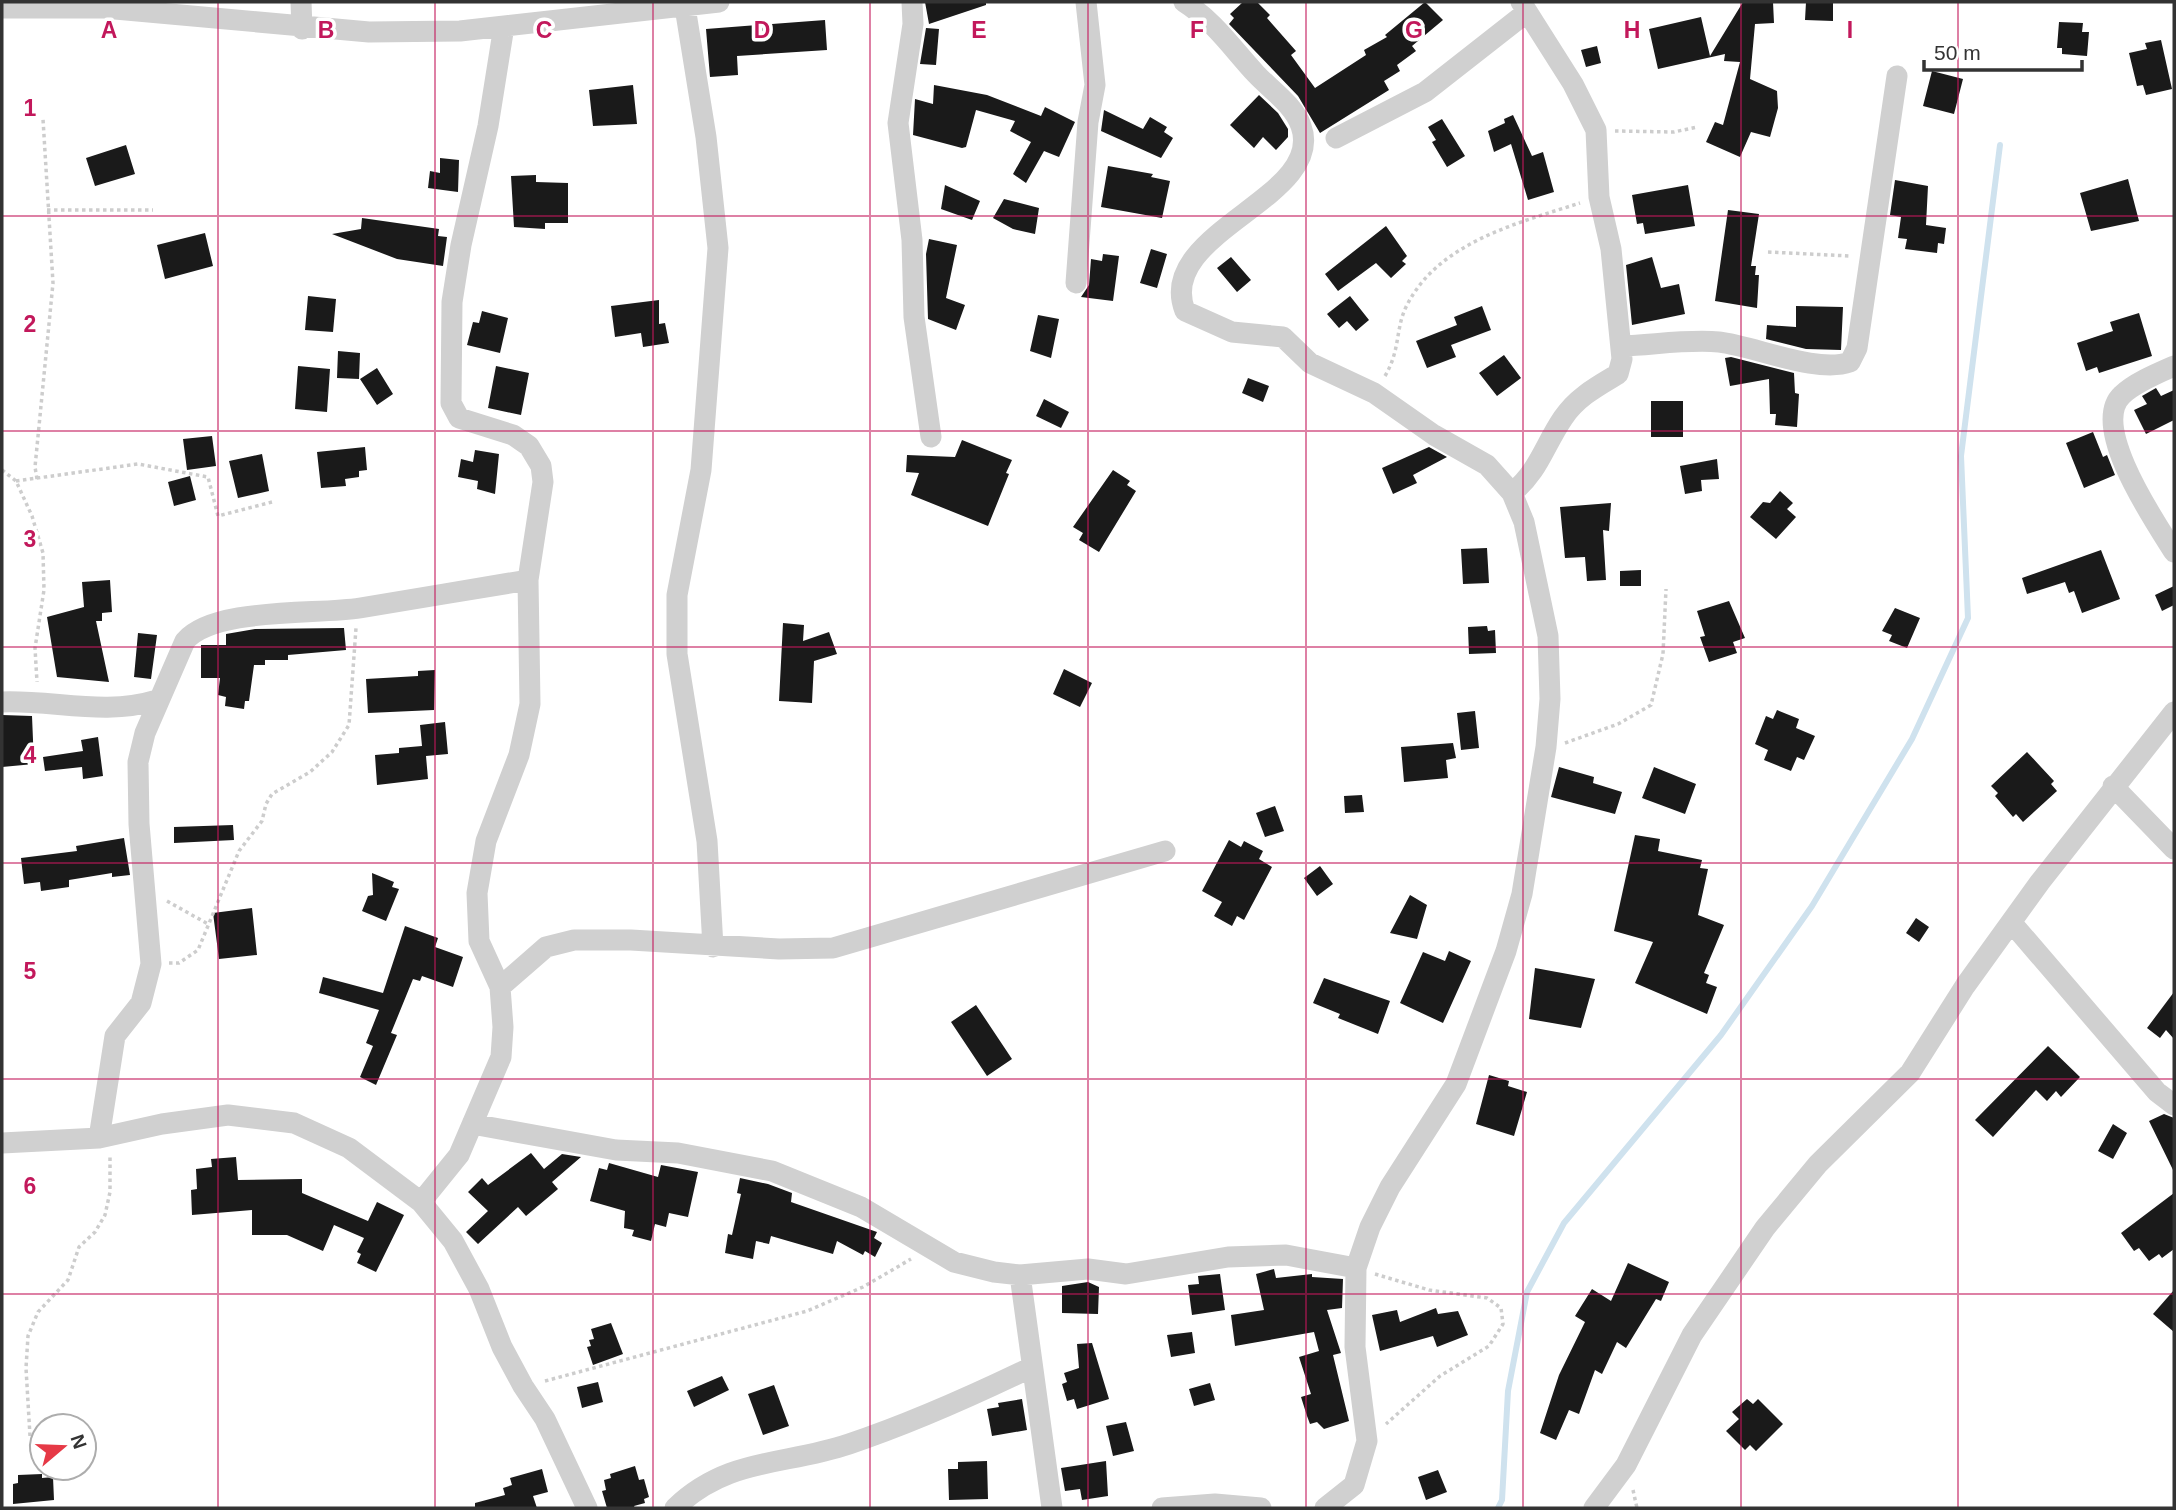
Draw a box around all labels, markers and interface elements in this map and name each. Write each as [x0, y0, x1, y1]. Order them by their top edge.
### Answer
text: A [101, 17, 117, 43]
text: B [318, 17, 334, 43]
text: C [536, 17, 552, 43]
text: D [754, 17, 770, 43]
text: E [971, 17, 987, 43]
text: F [1190, 17, 1204, 43]
text: G [1405, 17, 1423, 43]
text: H [1624, 17, 1640, 43]
text: I [1847, 17, 1853, 43]
scale bar [1924, 28, 2082, 72]
text: 50 m [1934, 41, 1981, 64]
text: 1 [24, 95, 37, 121]
text: 2 [24, 311, 36, 337]
text: 3 [24, 526, 36, 552]
text: 4 [24, 742, 37, 768]
text: 5 [24, 958, 37, 984]
text: 6 [24, 1173, 36, 1199]
north arrow [28, 1412, 98, 1482]
text: N [66, 1432, 91, 1452]

